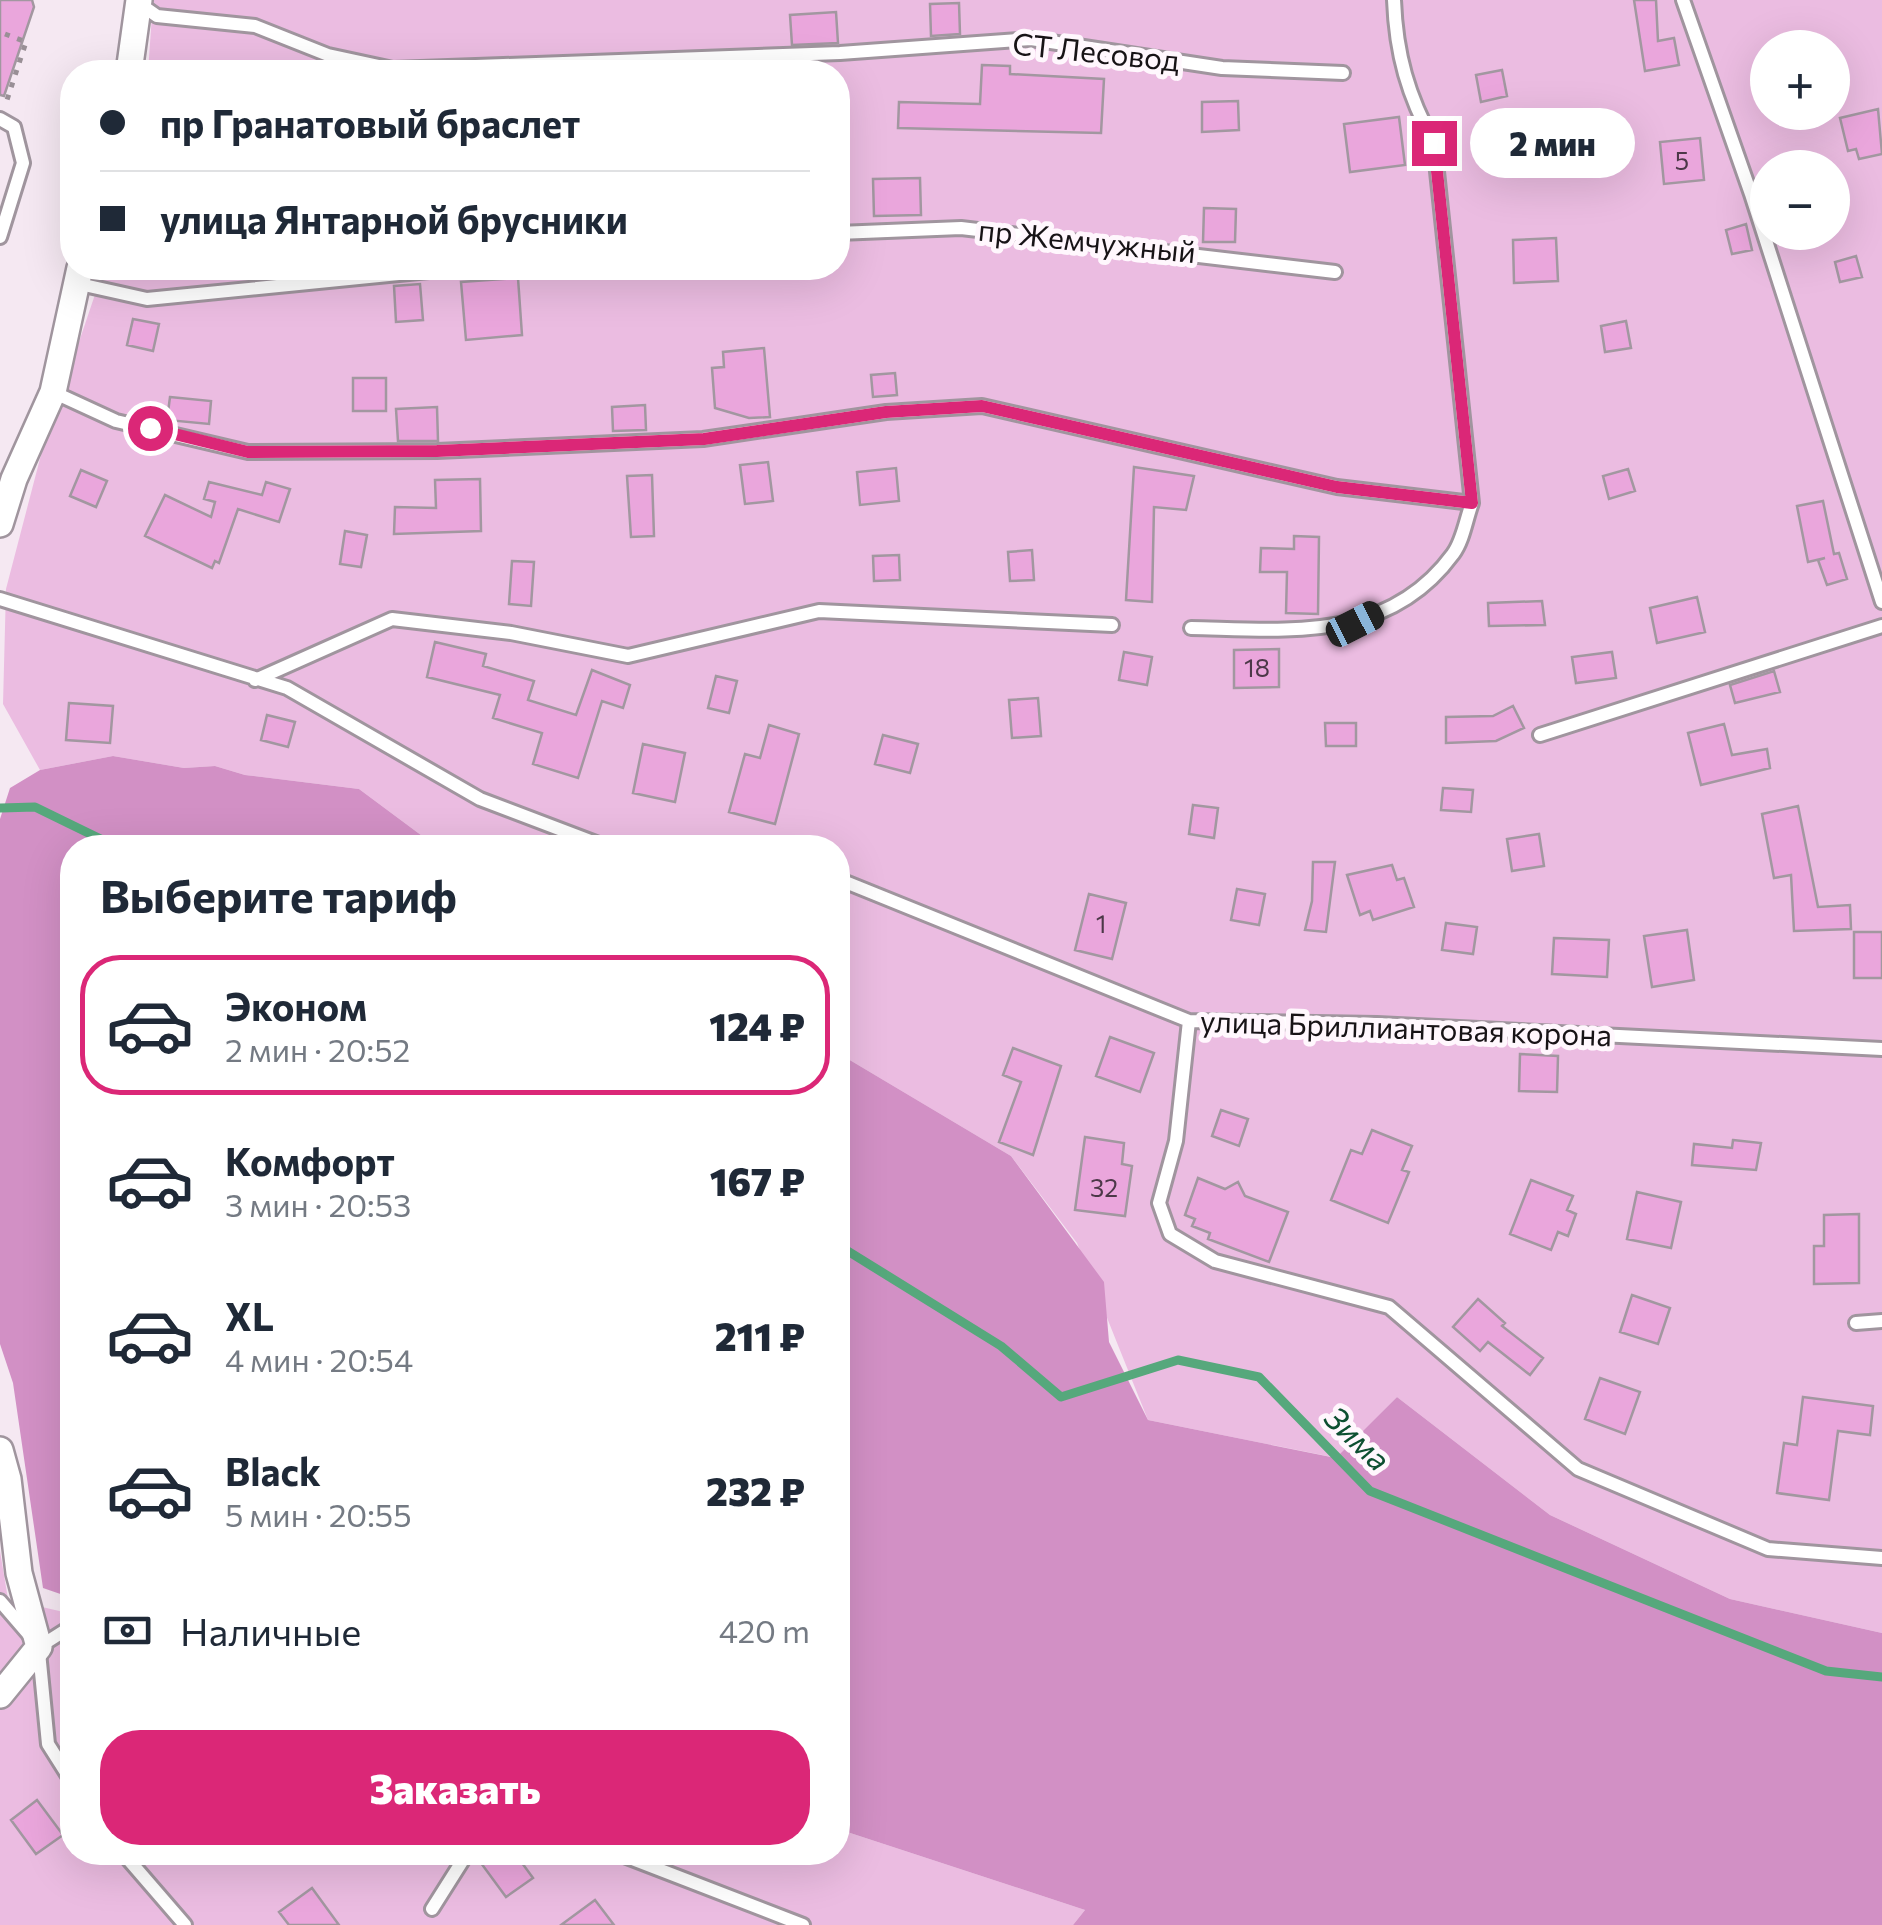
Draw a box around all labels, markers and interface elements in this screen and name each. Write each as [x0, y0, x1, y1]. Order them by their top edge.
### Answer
street label: СТ Лесовод [1011, 23, 1182, 78]
map controls [1750, 30, 1850, 250]
button: + [1750, 30, 1850, 130]
text: пр Гранатовый браслет [160, 99, 580, 146]
callout: 2 мин [1469, 108, 1634, 178]
route end [1412, 121, 1457, 166]
text: 2 мин [1509, 123, 1596, 163]
house number: 5 [1675, 145, 1689, 175]
button: − [1750, 150, 1850, 250]
text: улица Янтарной брусники [160, 195, 628, 242]
street label: пр Жемчужный [977, 210, 1198, 269]
route start [128, 406, 173, 451]
car [1321, 597, 1389, 651]
house number: 18 [1244, 652, 1270, 682]
text: Выберите тариф [100, 867, 457, 922]
house number: 1 [1096, 908, 1106, 938]
icon: car [105, 980, 195, 1070]
text: Эконом [225, 982, 367, 1029]
street label: улица Бриллиантовая корона [1200, 1001, 1613, 1052]
text: 124 ₽ [709, 1002, 805, 1049]
text: 2 мин · 20:52 [225, 1029, 410, 1069]
icon: car [105, 1135, 195, 1225]
text: Комфорт [225, 1137, 395, 1184]
text: 167 ₽ [710, 1157, 805, 1204]
house number: 32 [1090, 1172, 1118, 1202]
text: 3 мин · 20:53 [225, 1184, 411, 1224]
icon: car [105, 1290, 195, 1380]
text: XL [225, 1292, 274, 1339]
text: 211 ₽ [715, 1312, 805, 1359]
text: 4 мин · 20:54 [225, 1339, 413, 1379]
water label: Зима [1317, 1397, 1400, 1478]
icon: car [105, 1445, 195, 1535]
text: Black [225, 1447, 321, 1494]
text: 232 ₽ [706, 1467, 805, 1514]
text: 5 мин · 20:55 [225, 1494, 412, 1534]
icon: cash [100, 1603, 155, 1658]
text: Наличные [180, 1607, 361, 1654]
text: 420 m [719, 1610, 810, 1650]
button: Заказать [100, 1730, 810, 1845]

